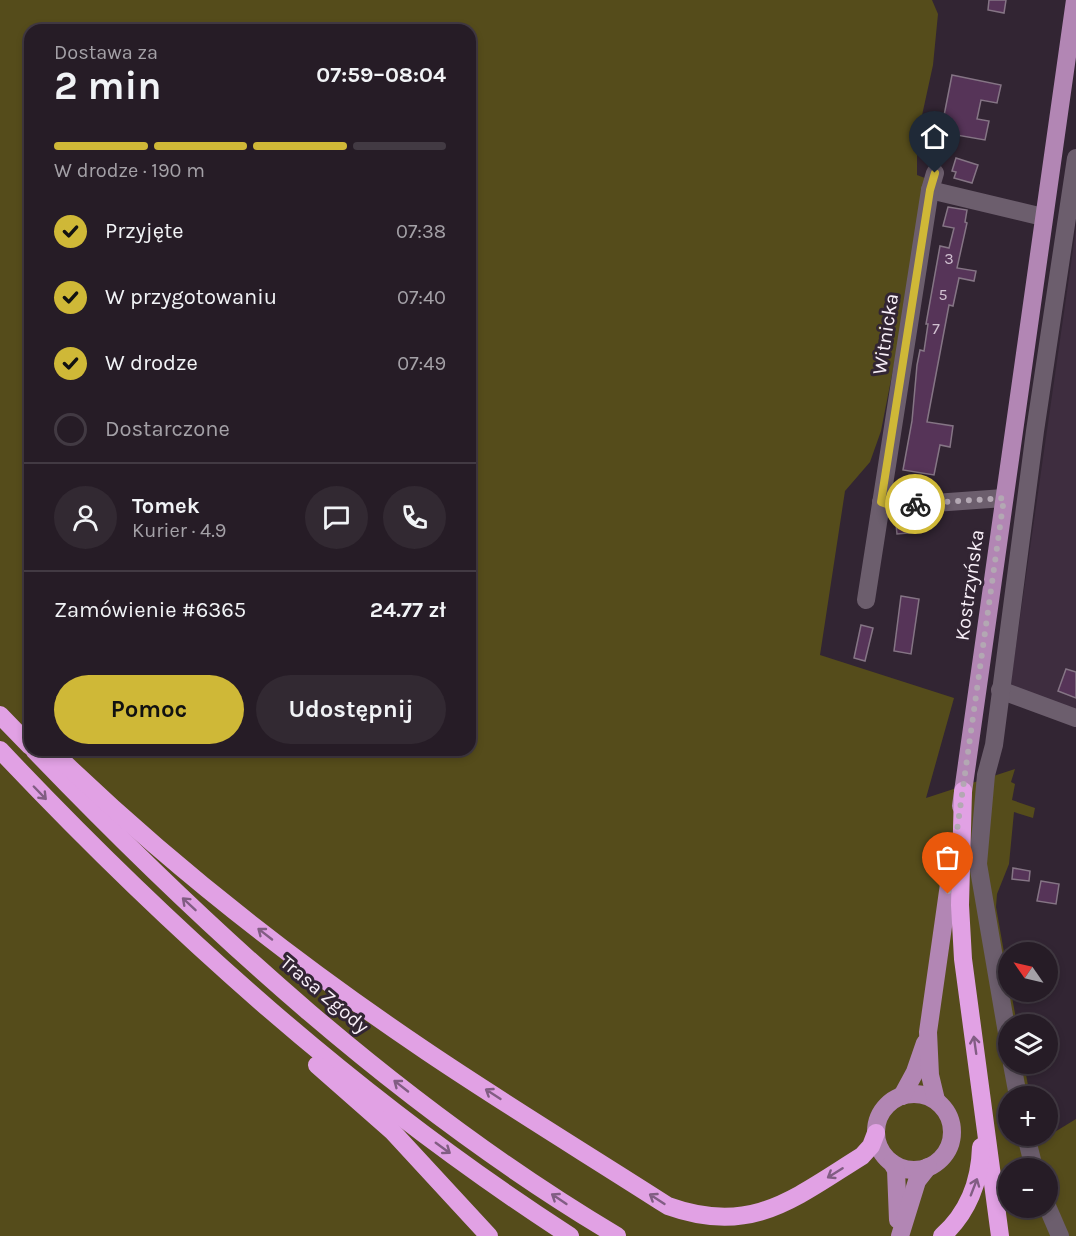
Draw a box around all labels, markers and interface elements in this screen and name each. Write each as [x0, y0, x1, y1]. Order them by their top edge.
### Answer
text: Dostawa za [54, 41, 158, 64]
text: 07:59–08:04 [316, 62, 446, 88]
text: 2 min [54, 63, 162, 109]
pin [909, 111, 960, 173]
icon: home [918, 120, 951, 153]
text: W drodze · 190 m [54, 159, 205, 182]
icon: check [54, 215, 87, 248]
text: Przyjęte [105, 218, 184, 244]
text: 07:38 [396, 220, 446, 243]
house number: 3 [944, 249, 954, 268]
icon: check [54, 281, 87, 314]
text: W przygotowaniu [105, 284, 277, 310]
house number: 5 [938, 285, 948, 304]
text: 07:40 [397, 286, 446, 309]
street label: Witnicka [868, 292, 903, 376]
house number: 7 [932, 319, 940, 338]
icon: check [54, 347, 87, 380]
text: W drodze [105, 350, 198, 376]
text: 07:49 [397, 352, 446, 375]
text: Dostarczone [105, 416, 230, 442]
courier [885, 474, 945, 534]
button: person [54, 486, 117, 549]
button: chat [305, 486, 368, 549]
button: phone [383, 486, 446, 549]
icon: bike [899, 488, 932, 521]
text: Tomek [132, 493, 200, 519]
text: Kurier · 4.9 [132, 519, 226, 542]
street label: Kostrzyńska [950, 528, 989, 642]
text: Zamówienie #6365 [54, 597, 246, 623]
text: 24.77 zł [370, 597, 446, 623]
button: Pomoc [54, 675, 244, 744]
button: Udostępnij [256, 675, 446, 744]
one-way arrow [33, 785, 48, 800]
pin [922, 832, 973, 894]
icon: bag [931, 841, 964, 874]
one-way arrow [181, 897, 196, 912]
one-way arrow [257, 927, 273, 940]
north arrow [998, 942, 1058, 1002]
map controls [998, 942, 1058, 1218]
street label: Trasa Zgody [276, 951, 374, 1038]
button: layers [998, 1014, 1058, 1074]
one-way arrow [970, 1036, 981, 1056]
one-way arrow [393, 1079, 409, 1092]
button: + [998, 1086, 1058, 1146]
one-way arrow [485, 1088, 502, 1100]
one-way arrow [434, 1142, 450, 1155]
button: − [998, 1158, 1058, 1218]
one-way arrow [827, 1167, 844, 1179]
one-way arrow [969, 1179, 980, 1197]
one-way arrow [552, 1193, 568, 1205]
one-way arrow [649, 1193, 666, 1205]

